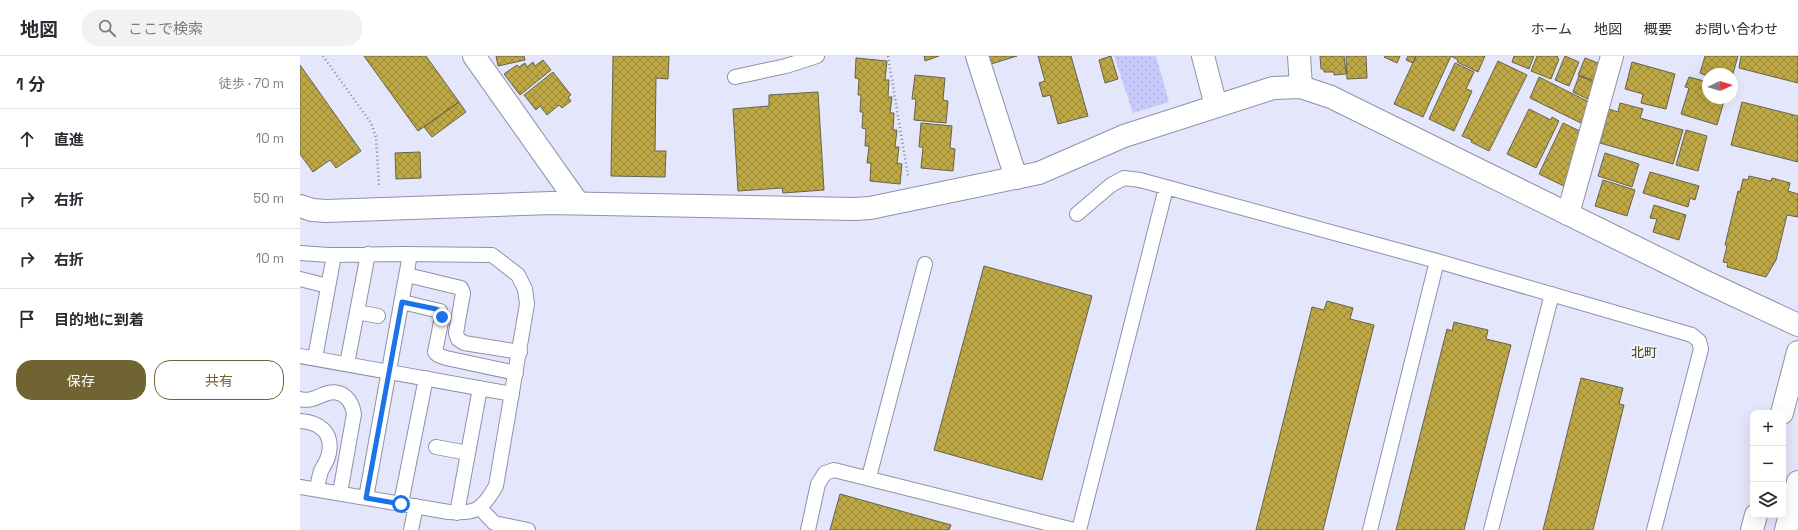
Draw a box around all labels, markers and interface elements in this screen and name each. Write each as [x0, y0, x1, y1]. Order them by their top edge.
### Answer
search box [82, 10, 362, 46]
text: 地図 [20, 17, 58, 42]
icon: search [96, 17, 118, 39]
text: ここで検索 [128, 19, 203, 38]
text: ホーム [1530, 20, 1572, 38]
text: 地図 [1594, 20, 1622, 38]
text: 概要 [1644, 20, 1672, 38]
text: お問い合わせ [1694, 20, 1778, 38]
north arrow [1702, 68, 1738, 104]
text: 1 分 [16, 73, 45, 95]
text: 徒歩 · 70 m [219, 75, 284, 92]
icon: ahead [16, 128, 38, 150]
text: 直進 [54, 130, 84, 149]
text: 10 m [256, 130, 284, 147]
icon: right [16, 188, 38, 210]
text: 右折 [54, 190, 84, 209]
text: 50 m [253, 190, 284, 207]
icon: right [16, 248, 38, 270]
text: 右折 [54, 250, 84, 269]
text: 10 m [256, 250, 284, 267]
icon: arrive [16, 308, 38, 330]
route end [433, 308, 451, 326]
text: 目的地に到着 [54, 310, 144, 329]
district label: 北町 [1631, 344, 1657, 361]
button: 保存 [16, 360, 146, 400]
button: 共有 [154, 360, 284, 400]
map controls [1750, 410, 1786, 518]
button: + [1750, 410, 1786, 446]
button: − [1750, 446, 1786, 482]
button: layers [1750, 482, 1786, 518]
route start [392, 495, 410, 513]

